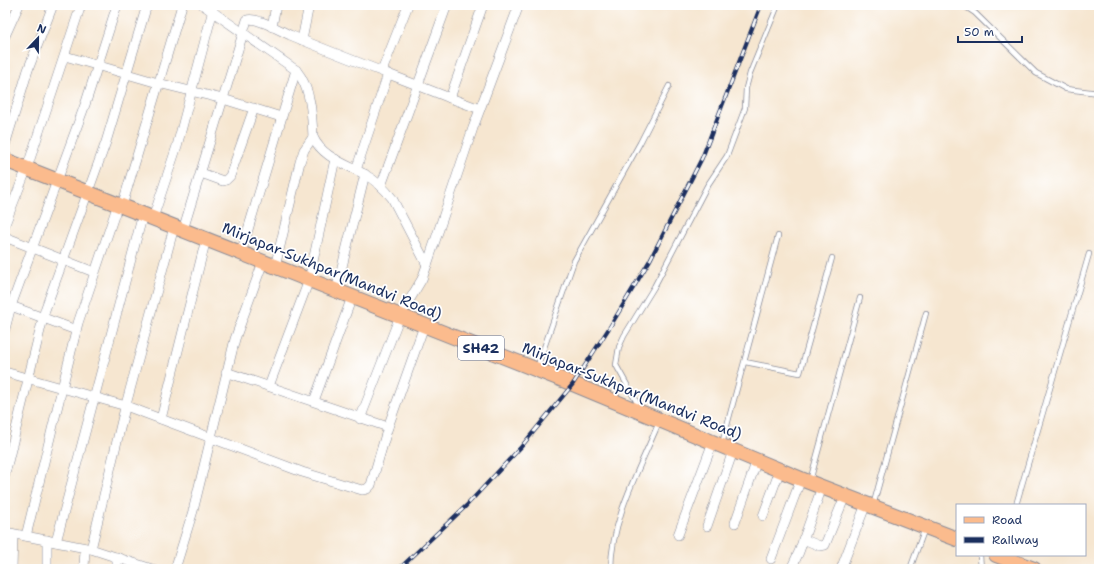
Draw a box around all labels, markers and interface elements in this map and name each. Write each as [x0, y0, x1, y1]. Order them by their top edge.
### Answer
north arrow [18, 18, 58, 58]
scale bar [958, 18, 1022, 44]
text: N [35, 21, 49, 38]
text: 50 m [964, 24, 994, 40]
street label: Mirjapar-Sukhpar(Mandvi Road) [219, 218, 445, 324]
road number: SH42 [458, 336, 504, 360]
street label: Mirjapar-Sukhpar(Mandvi Road) [519, 338, 745, 444]
legend [956, 504, 1086, 556]
text: Road [992, 512, 1023, 528]
text: Railway [992, 532, 1039, 548]

